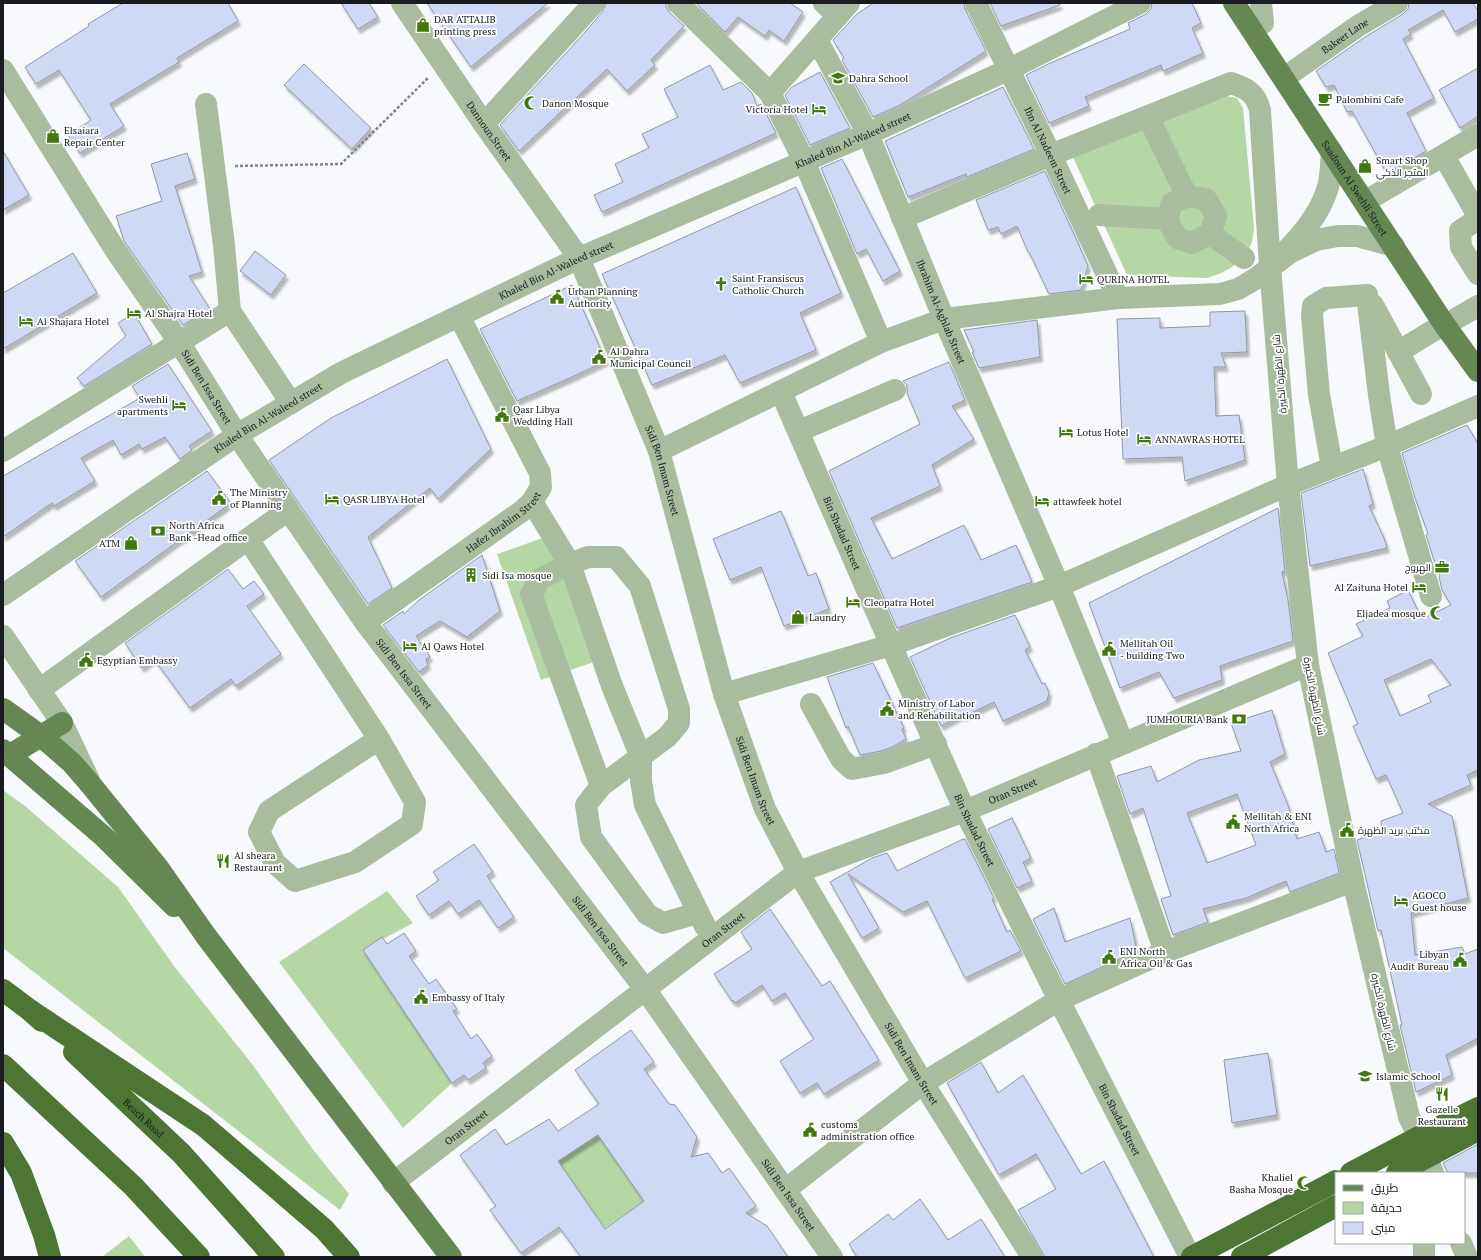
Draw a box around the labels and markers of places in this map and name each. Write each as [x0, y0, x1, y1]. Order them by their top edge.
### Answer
place label: DAR ATTALIB printing press [434, 13, 496, 38]
shop icon: DAR ATTALIB printing press [415, 17, 431, 33]
school or university icon: Dahra School [830, 70, 846, 86]
place label: Dahra School [849, 72, 908, 85]
cafe icon: Palombini Cafe [1317, 91, 1333, 107]
place label: Palombini Cafe [1336, 93, 1404, 106]
mosque icon: Danon Mosque [523, 95, 539, 111]
place label: Danon Mosque [542, 97, 609, 110]
hotel icon: Victoria Hotel [811, 101, 827, 117]
place label: Victoria Hotel [745, 103, 808, 116]
place label: Elsaiara Repair Center [64, 124, 125, 149]
shop icon: Elsaiara Repair Center [45, 128, 61, 144]
place label: Smart Shop المتجر الذكي [1376, 154, 1428, 180]
shop icon: Smart Shop المتجر الذكي [1357, 158, 1373, 174]
hotel icon: QURINA HOTEL [1078, 271, 1094, 287]
place label: Saint Fransiscus Catholic Church [732, 272, 804, 297]
place label: QURINA HOTEL [1097, 273, 1170, 286]
church icon: Saint Fransiscus Catholic Church [713, 276, 729, 292]
place label: Urban Planning Authority [568, 285, 638, 310]
public building icon: Urban Planning Authority [549, 289, 565, 305]
hotel icon: Al Shajra Hotel [126, 305, 142, 321]
place label: Al Shajra Hotel [145, 307, 212, 320]
hotel icon: Al Shajara Hotel [18, 313, 34, 329]
place label: Al Shajara Hotel [37, 315, 109, 328]
place label: Al Dahra Municipal Council [610, 345, 691, 370]
public building icon: Al Dahra Municipal Council [591, 349, 607, 365]
place label: Swehli apartments [117, 393, 168, 418]
hotel icon: Swehli apartments [171, 397, 187, 413]
place label: Qasr Libya Wedding Hall [513, 403, 573, 428]
public building icon: Qasr Libya Wedding Hall [494, 407, 510, 423]
hotel icon: Lotus Hotel [1058, 424, 1074, 440]
place label: Lotus Hotel [1077, 426, 1129, 439]
hotel icon: ANNAWRAS HOTEL [1136, 431, 1152, 447]
place label: ANNAWRAS HOTEL [1155, 433, 1245, 446]
place label: The Ministry of Planning [230, 486, 288, 511]
public building icon: The Ministry of Planning [211, 490, 227, 506]
hotel icon: QASR LIBYA Hotel [324, 491, 340, 507]
place label: QASR LIBYA Hotel [343, 493, 425, 506]
hotel icon: attawfeek hotel [1034, 493, 1050, 509]
place label: attawfeek hotel [1053, 495, 1122, 508]
place label: North Africa Bank -Head office [169, 519, 247, 544]
bank icon: North Africa Bank -Head office [150, 523, 166, 539]
shop icon: ATM [123, 535, 139, 551]
place label: ATM [99, 537, 120, 550]
office icon: الهروج [1434, 559, 1450, 575]
place label: الهروج [1405, 561, 1431, 574]
building icon: Sidi Isa mosque [463, 567, 479, 583]
place label: Sidi Isa mosque [482, 569, 551, 582]
hotel icon: Al Zaituna Hotel [1411, 579, 1427, 595]
place label: Al Zaituna Hotel [1334, 581, 1408, 594]
hotel icon: Cleopatra Hotel [845, 594, 861, 610]
place label: Cleopatra Hotel [864, 596, 934, 609]
mosque icon: Eljadea mosque [1429, 605, 1445, 621]
place label: Eljadea mosque [1356, 607, 1426, 620]
shop icon: Laundry [790, 609, 806, 625]
place label: Laundry [809, 611, 847, 624]
place label: Mellitah Oil - building Two [1120, 637, 1185, 662]
hotel icon: Al Qaws Hotel [402, 638, 418, 654]
place label: Al Qaws Hotel [421, 640, 484, 653]
public building icon: Mellitah Oil - building Two [1101, 641, 1117, 657]
public building icon: Egyptian Embassy [78, 652, 94, 668]
place label: Egyptian Embassy [97, 654, 178, 667]
place label: Ministry of Labor and Rehabilitation [898, 697, 981, 722]
public building icon: Ministry of Labor and Rehabilitation [879, 701, 895, 717]
bank icon: JUMHOURIA Bank [1231, 711, 1247, 727]
place label: JUMHOURIA Bank [1147, 713, 1229, 726]
place label: Mellitah & ENI North Africa [1244, 810, 1312, 835]
public building icon: Mellitah & ENI North Africa [1225, 814, 1241, 830]
public building icon: مكتب بريد الظهرة [1339, 822, 1355, 838]
place label: مكتب بريد الظهرة [1358, 824, 1430, 837]
place label: Al sheara Restaurant [234, 849, 283, 874]
restaurant icon: Al sheara Restaurant [215, 853, 231, 869]
place label: AGOCO Guest house [1412, 889, 1467, 914]
hotel icon: AGOCO Guest house [1393, 893, 1409, 909]
place label: ENI North Africa Oil & Gas [1120, 945, 1192, 970]
place label: Libyan Audit Bureau [1390, 948, 1449, 973]
public building icon: ENI North Africa Oil & Gas [1101, 949, 1117, 965]
public building icon: Libyan Audit Bureau [1452, 952, 1468, 968]
public building icon: Embassy of Italy [413, 989, 429, 1005]
place label: Embassy of Italy [432, 991, 506, 1004]
school or university icon: Islamic School [1357, 1068, 1373, 1084]
place label: Islamic School [1376, 1070, 1441, 1083]
restaurant icon: Gazelle Restaurant [1434, 1086, 1450, 1102]
place label: Gazelle Restaurant [1418, 1103, 1467, 1128]
place label: customs administration office [821, 1118, 914, 1143]
public building icon: customs administration office [802, 1122, 818, 1138]
place label: Khaliel Basha Mosque [1229, 1171, 1293, 1196]
mosque icon: Khaliel Basha Mosque [1296, 1175, 1312, 1191]

